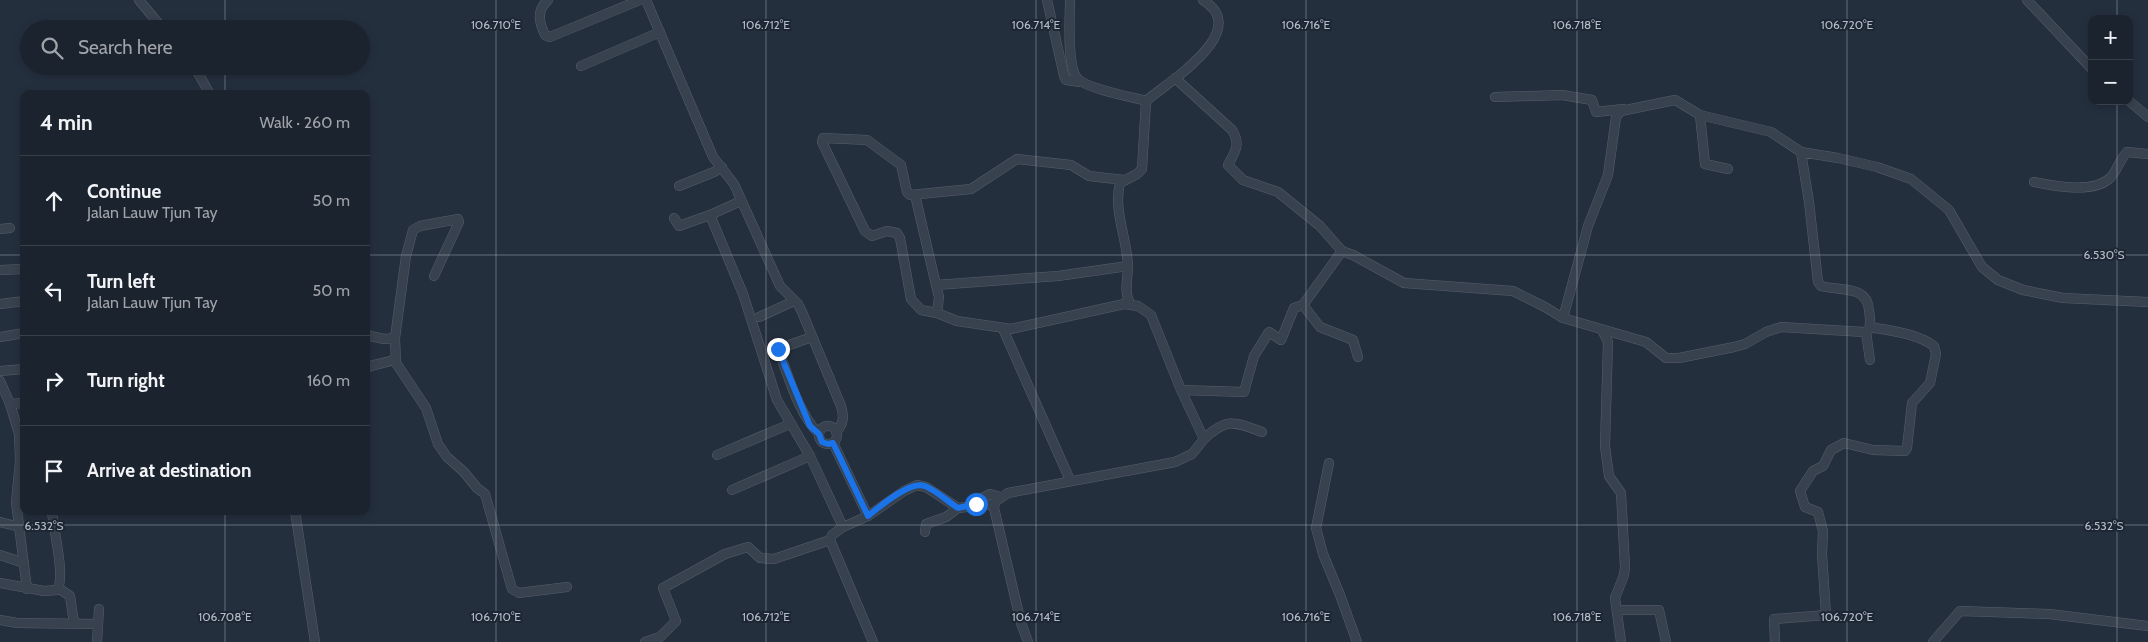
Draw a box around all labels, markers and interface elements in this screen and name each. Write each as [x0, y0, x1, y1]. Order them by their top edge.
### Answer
map controls [2088, 15, 2133, 105]
button: + [2088, 15, 2133, 60]
text: 106.710°E [471, 17, 521, 32]
text: 106.712°E [742, 17, 790, 32]
text: 106.714°E [1012, 17, 1061, 32]
text: 106.716°E [1282, 17, 1331, 32]
text: 106.718°E [1553, 17, 1602, 32]
text: 106.720°E [1821, 17, 1874, 32]
search box [20, 20, 370, 75]
icon: search [38, 34, 66, 62]
text: Search here [78, 36, 172, 59]
button: − [2088, 60, 2133, 105]
text: 4 min [40, 110, 93, 135]
text: Walk · 260 m [260, 113, 350, 132]
text: Continue [87, 180, 161, 203]
icon: ahead [40, 187, 68, 215]
text: 50 m [313, 191, 350, 210]
text: Jalan Lauw Tjun Tay [87, 203, 218, 222]
text: 6.530°S [2083, 247, 2125, 262]
text: Turn left [87, 270, 155, 293]
icon: left [40, 277, 68, 305]
text: 50 m [313, 281, 350, 300]
text: Jalan Lauw Tjun Tay [87, 293, 218, 312]
route end [767, 338, 790, 361]
icon: right [40, 367, 68, 395]
text: Turn right [87, 369, 165, 392]
text: 160 m [307, 371, 350, 390]
icon: arrive [40, 457, 68, 485]
text: Arrive at destination [87, 459, 251, 482]
route start [965, 493, 988, 516]
text: 6.532°S [24, 518, 64, 533]
text: 6.532°S [2084, 518, 2124, 533]
text: 106.708°E [198, 609, 252, 624]
text: 106.710°E [471, 609, 521, 624]
text: 106.712°E [742, 609, 790, 624]
text: 106.714°E [1012, 609, 1061, 624]
text: 106.716°E [1282, 609, 1331, 624]
text: 106.718°E [1553, 609, 1602, 624]
text: 106.720°E [1821, 609, 1874, 624]

